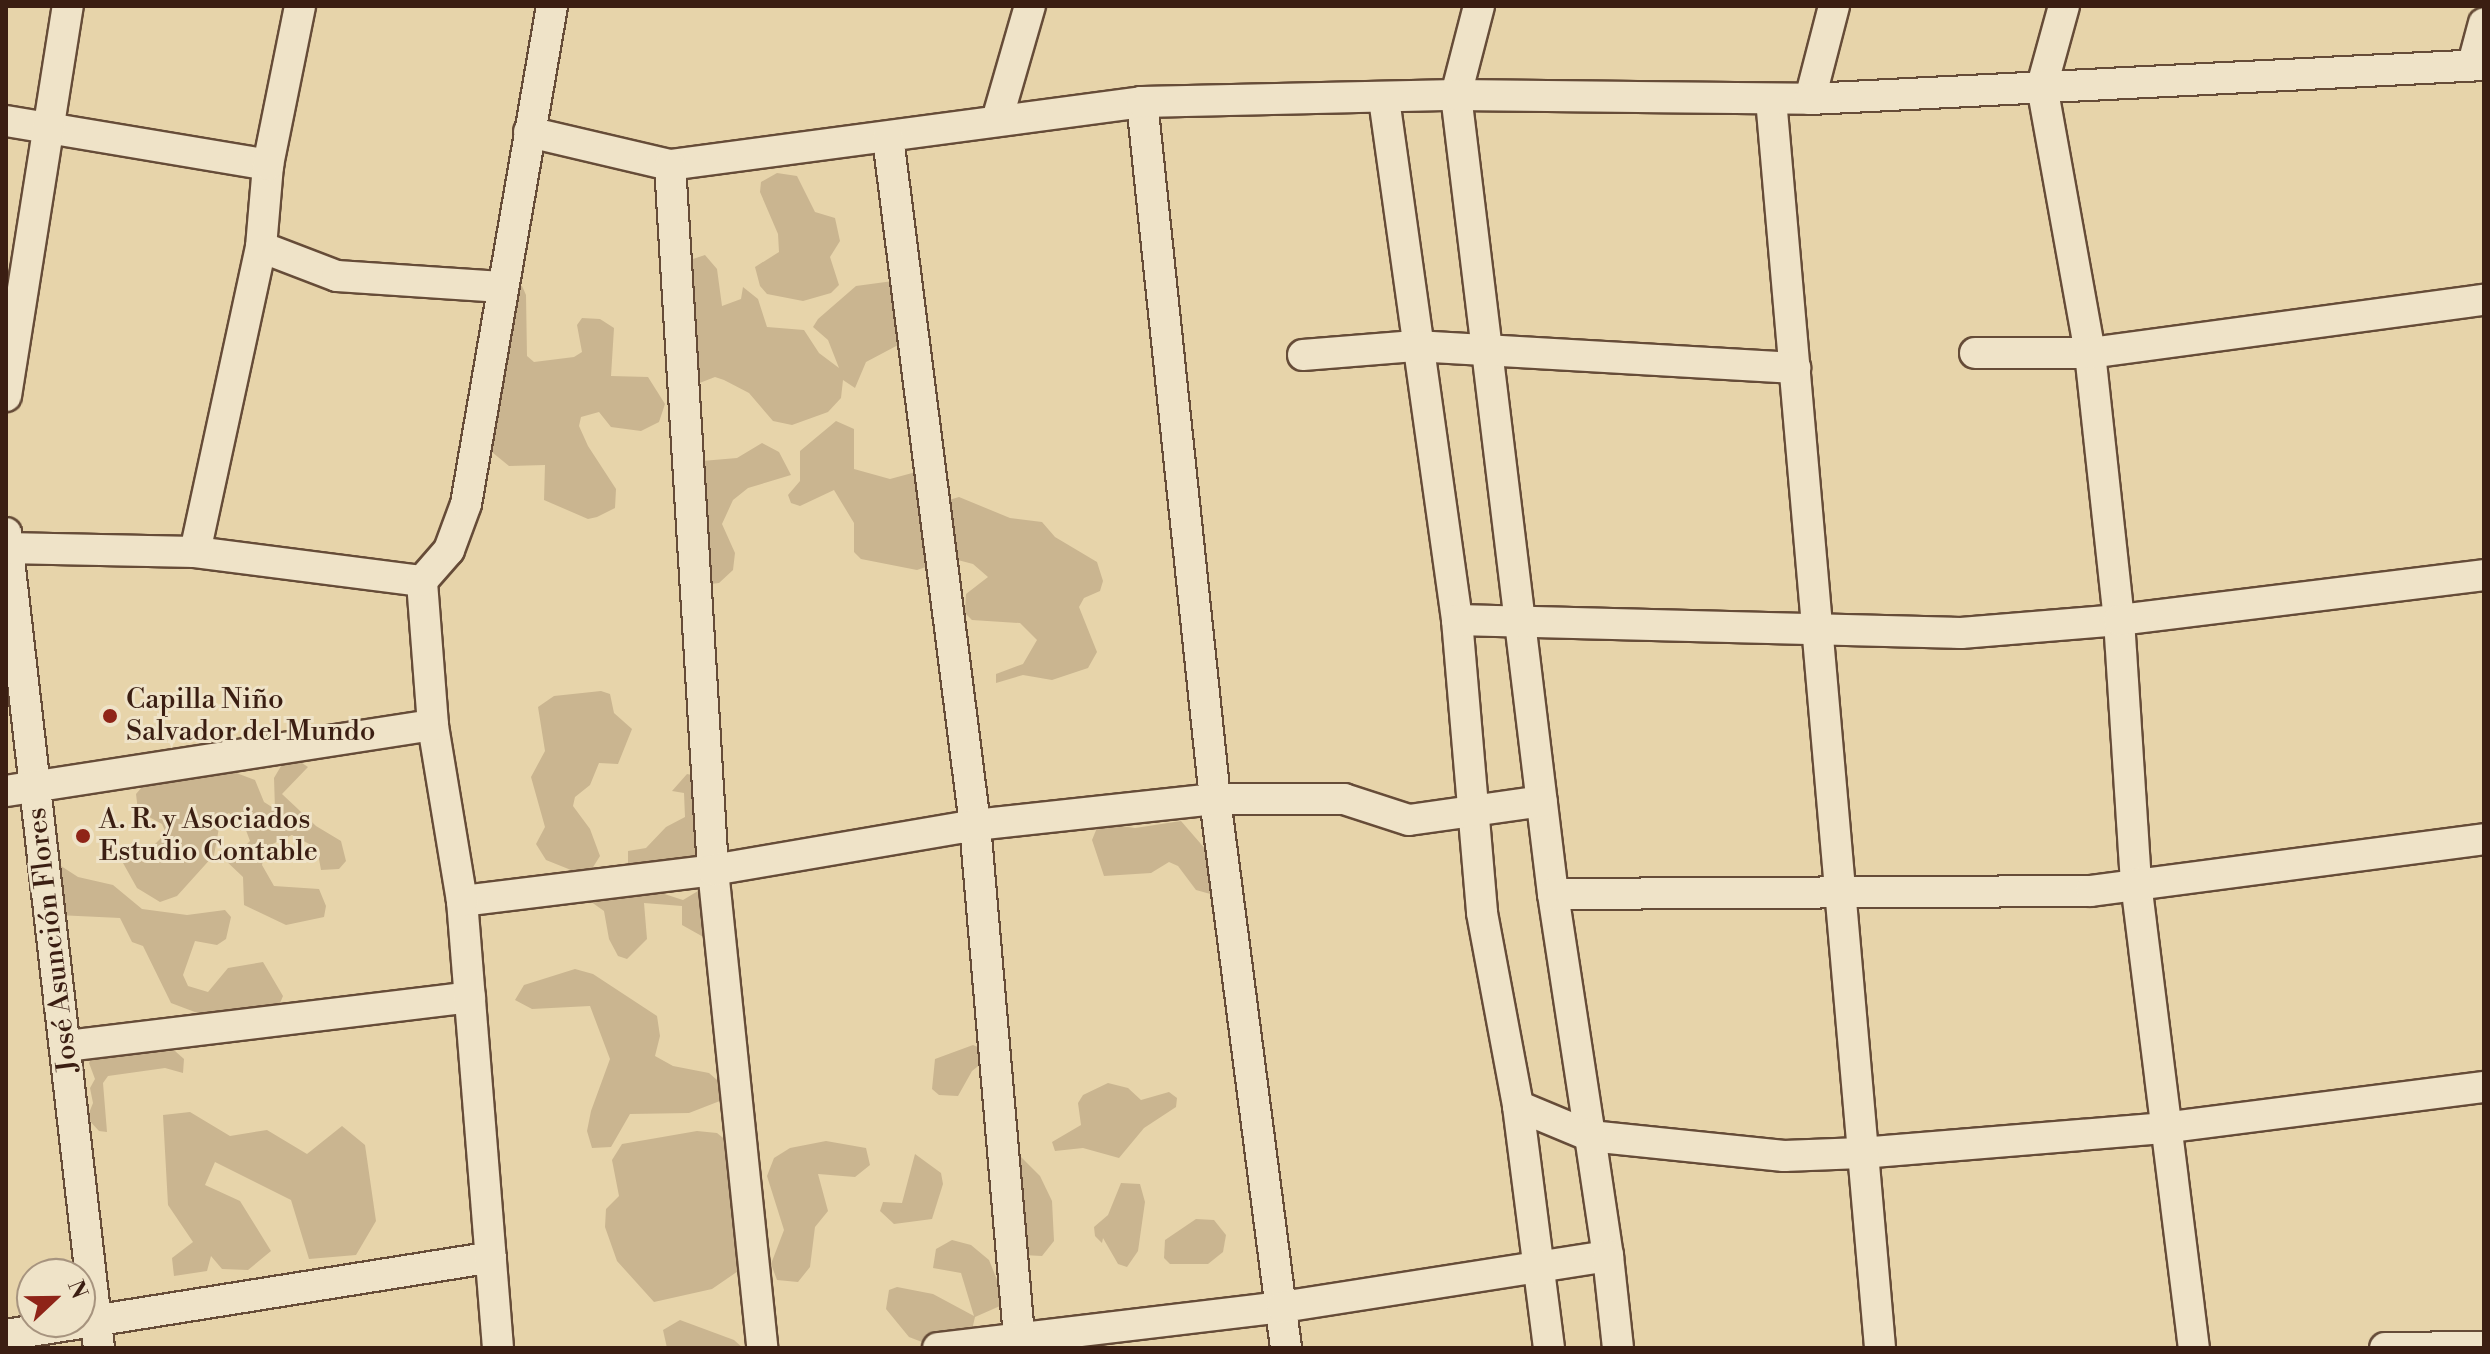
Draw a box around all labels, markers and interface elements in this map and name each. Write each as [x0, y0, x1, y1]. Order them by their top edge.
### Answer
place label: Capilla Niño Salvador del Mundo [126, 683, 375, 749]
marker: Capilla Niño Salvador del Mundo [101, 707, 119, 725]
place label: A. R. y Asociados Estudio Contable [99, 803, 318, 869]
street label: José Asunción Flores [20, 806, 86, 1074]
marker: A. R. y Asociados Estudio Contable [74, 827, 92, 845]
north arrow [16, 1258, 96, 1338]
text: N [61, 1276, 93, 1303]

